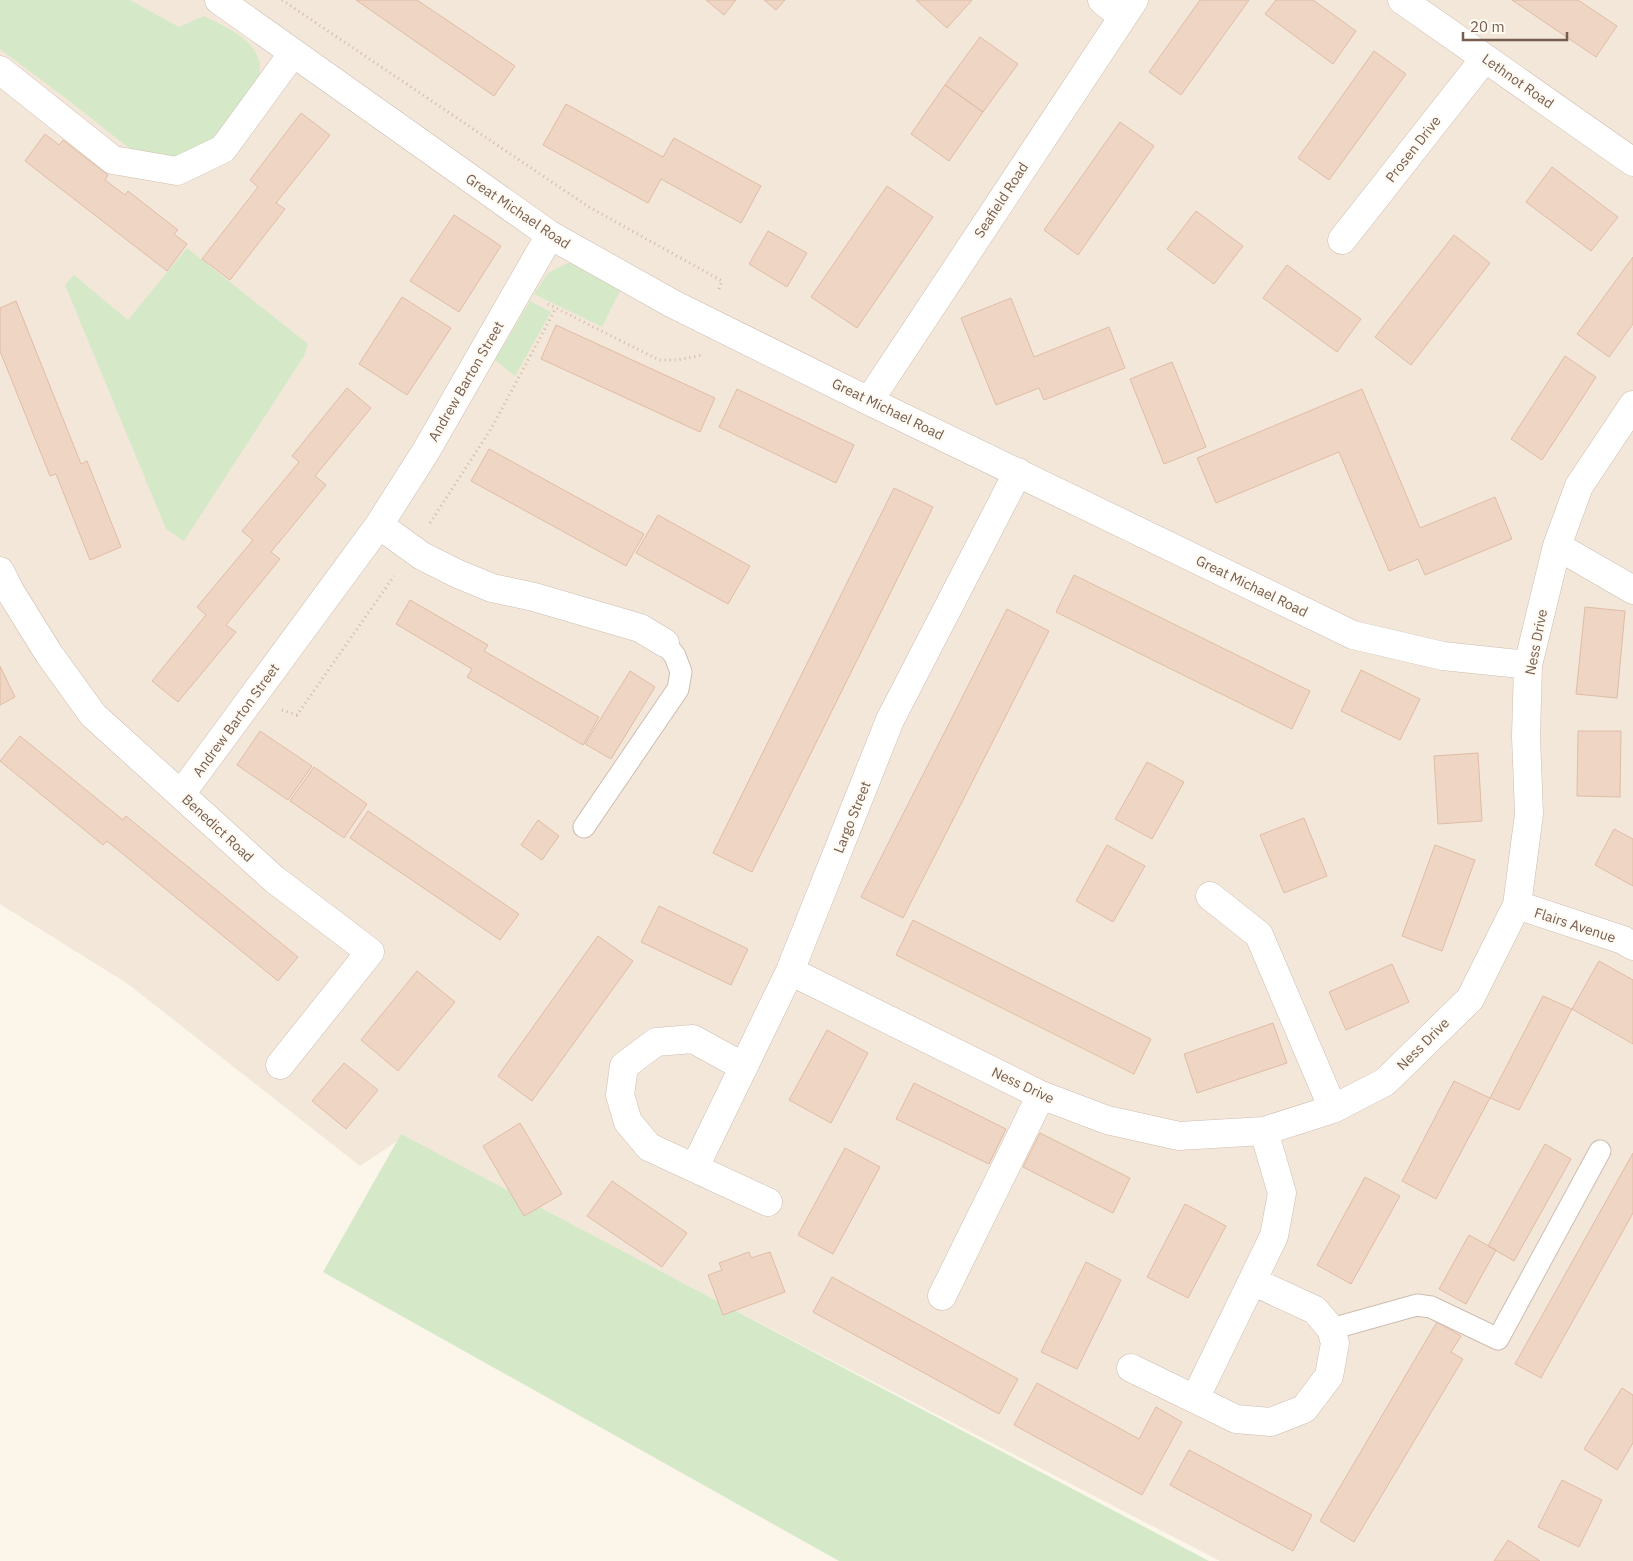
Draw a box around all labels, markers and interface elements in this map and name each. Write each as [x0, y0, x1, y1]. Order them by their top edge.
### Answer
scale bar [1463, 10, 1567, 42]
text: 20 m [1470, 17, 1505, 36]
street label: Lethnot Road [1479, 50, 1557, 112]
street label: Prosen Drive [1381, 112, 1445, 186]
street label: Seafield Road [970, 159, 1032, 241]
street label: Great Michael Road [462, 169, 574, 253]
street label: Andrew Barton Street [424, 318, 508, 444]
street label: Great Michael Road [829, 374, 947, 444]
street label: Great Michael Road [1193, 551, 1311, 621]
street label: Ness Drive [1521, 607, 1551, 677]
street label: Andrew Barton Street [189, 660, 283, 780]
street label: Largo Street [829, 778, 875, 856]
street label: Benedict Road [178, 790, 258, 866]
street label: Flairs Avenue [1532, 903, 1618, 947]
street label: Ness Drive [1393, 1014, 1453, 1074]
street label: Ness Drive [989, 1063, 1057, 1107]

